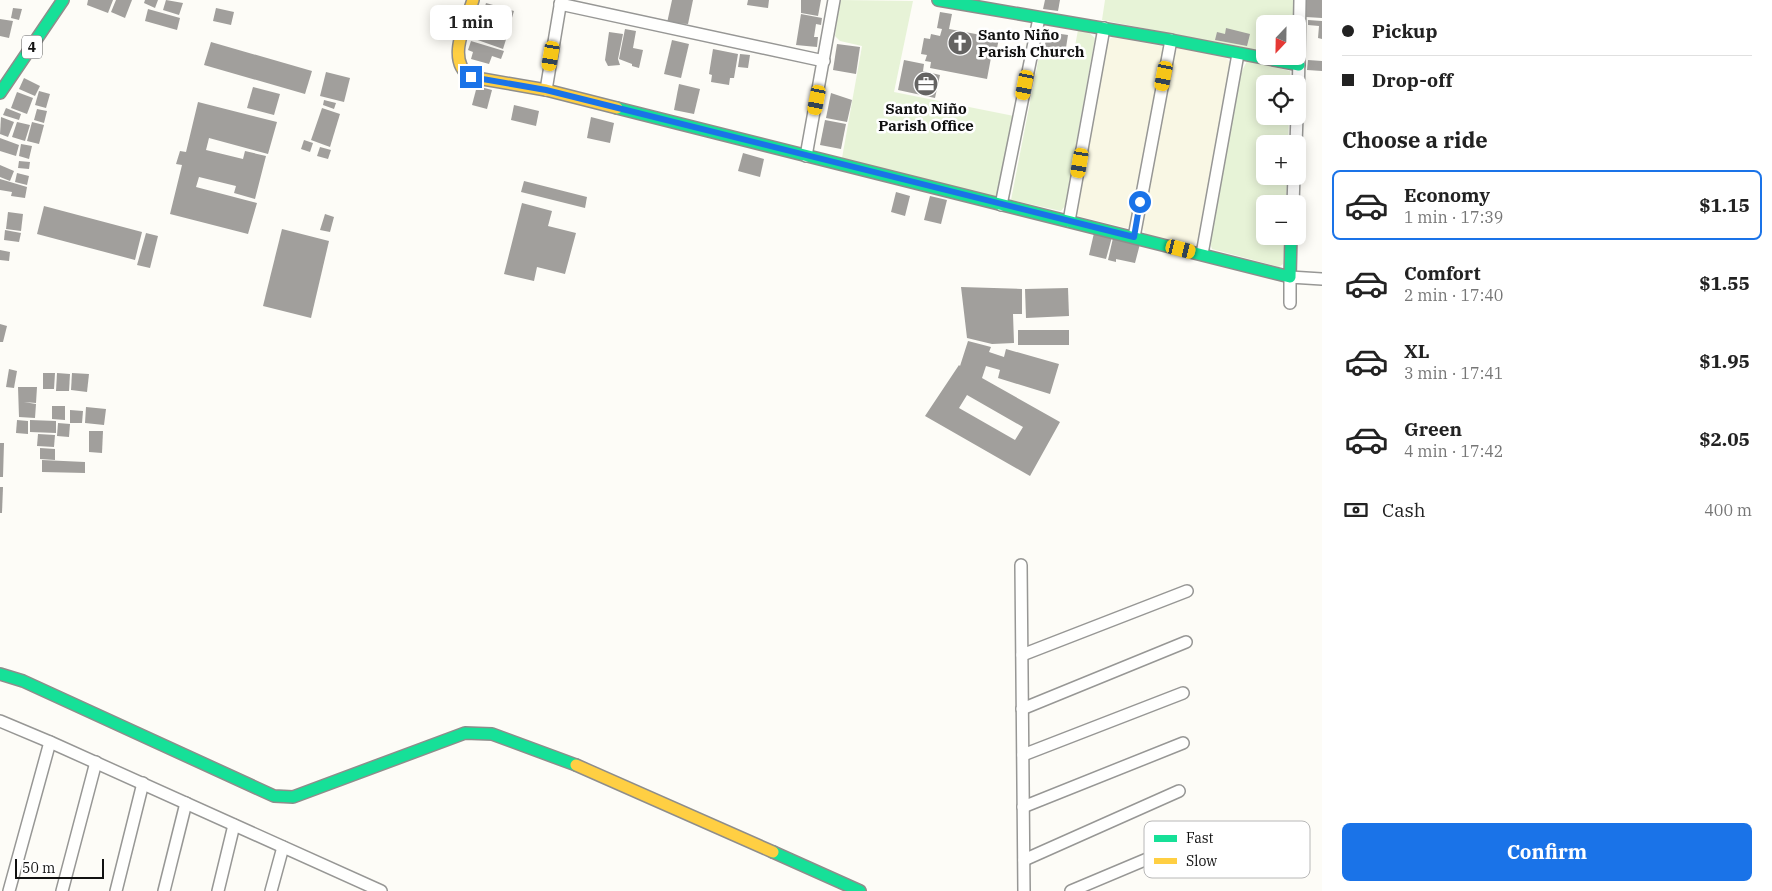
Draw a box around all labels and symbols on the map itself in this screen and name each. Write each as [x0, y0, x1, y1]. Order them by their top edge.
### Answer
callout: 1 min [430, 5, 512, 40]
north arrow [1256, 15, 1306, 65]
place label: Santo Niño Parish Church [978, 25, 1085, 61]
church icon: Santo Niño Parish Church [947, 30, 973, 56]
road number: 4 [22, 36, 42, 58]
car [541, 40, 560, 72]
car [1153, 60, 1174, 92]
route end [460, 66, 482, 88]
car [1014, 69, 1035, 101]
office icon: Santo Niño Parish Office [913, 71, 939, 97]
car [806, 84, 827, 116]
place label: Santo Niño Parish Office [878, 99, 974, 135]
car [1070, 147, 1089, 179]
route start [1129, 191, 1151, 213]
car [1164, 238, 1197, 260]
legend [1144, 821, 1310, 878]
text: Fast [1186, 829, 1214, 847]
text: Slow [1186, 852, 1217, 870]
scale bar [15, 856, 104, 879]

